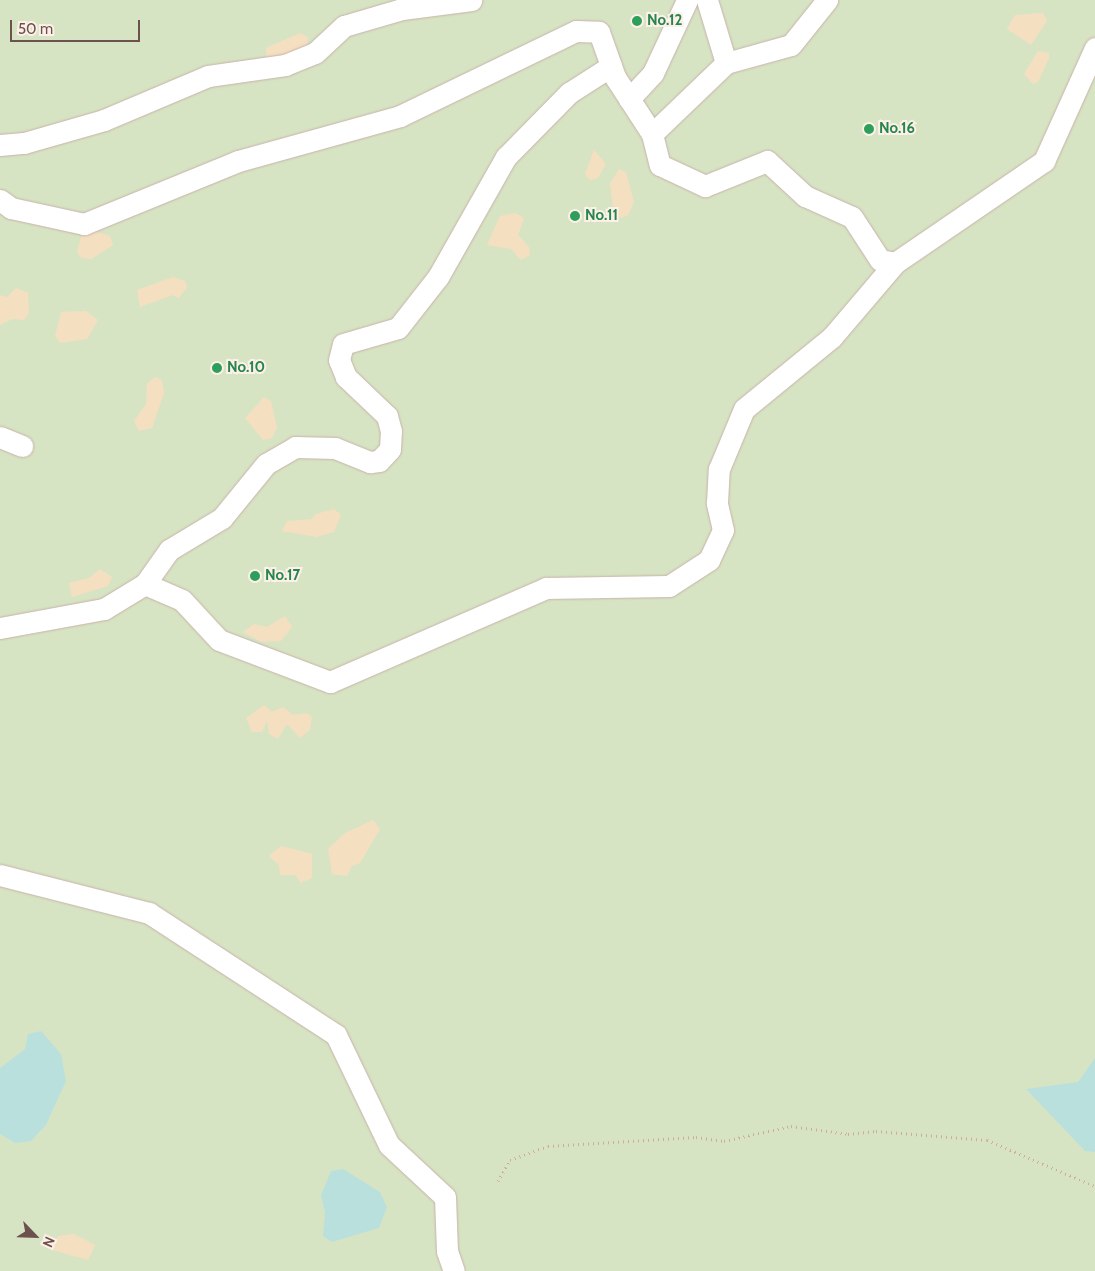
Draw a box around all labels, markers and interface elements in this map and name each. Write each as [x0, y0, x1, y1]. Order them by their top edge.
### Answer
scale bar [12, 10, 142, 42]
place label: No.12 [647, 12, 682, 30]
marker: No.12 [631, 15, 643, 27]
text: 50 m [18, 20, 53, 38]
place label: No.16 [879, 120, 915, 138]
marker: No.16 [863, 123, 875, 135]
place label: No.11 [585, 207, 618, 225]
marker: No.11 [569, 210, 581, 222]
place label: No.10 [227, 359, 265, 377]
marker: No.10 [211, 362, 223, 374]
place label: No.17 [265, 567, 300, 585]
marker: No.17 [249, 570, 261, 582]
north arrow [10, 1211, 60, 1261]
text: N [38, 1234, 59, 1250]

